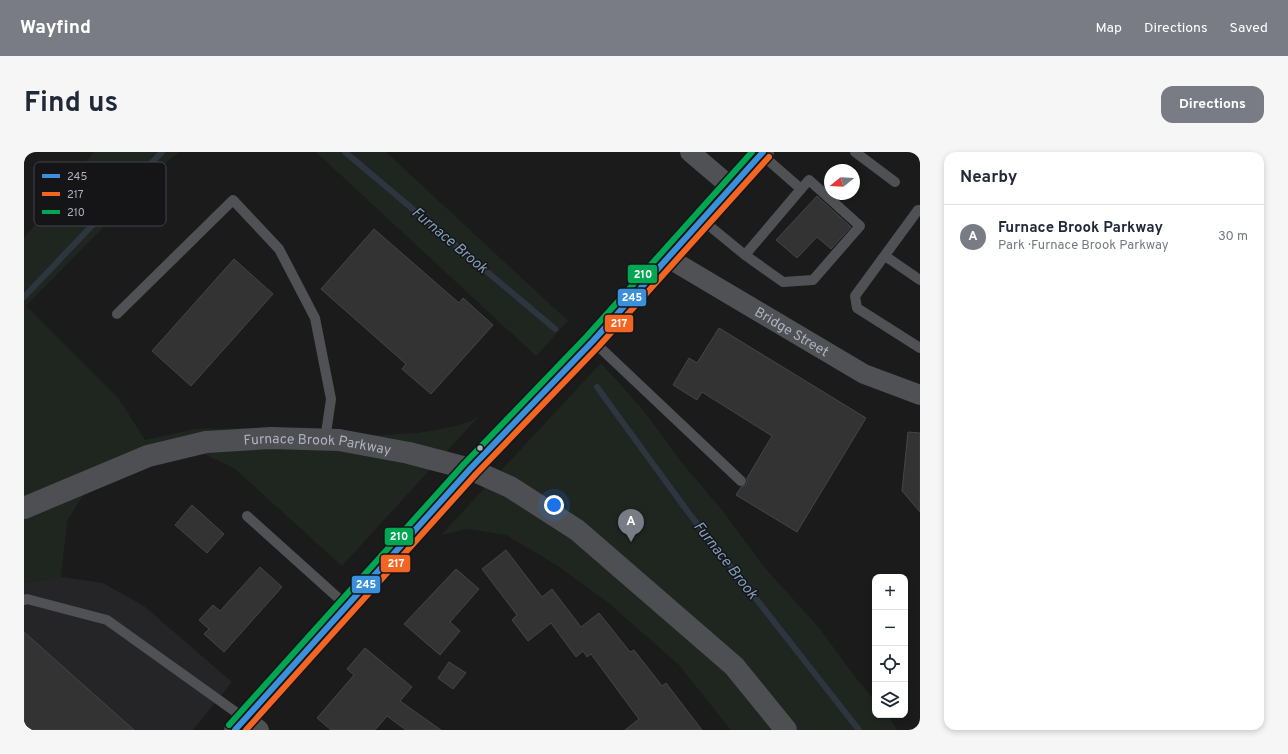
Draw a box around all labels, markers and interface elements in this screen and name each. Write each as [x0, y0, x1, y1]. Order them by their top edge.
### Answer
text: Wayfind [20, 16, 91, 40]
text: Map [1096, 20, 1122, 37]
text: Directions [1144, 20, 1208, 37]
text: Saved [1230, 20, 1268, 37]
text: Find us [24, 86, 118, 122]
button: Directions [1161, 86, 1264, 123]
legend [34, 162, 166, 226]
north arrow [824, 164, 860, 200]
text: Nearby [960, 167, 1017, 189]
text: 245 [67, 170, 87, 184]
text: 217 [67, 188, 84, 202]
water label: Furnace Brook [407, 204, 491, 279]
text: 210 [67, 206, 85, 220]
text: Furnace Brook Parkway [998, 219, 1163, 238]
text: A [968, 229, 978, 245]
text: 30 m [1218, 229, 1248, 245]
text: Park · Furnace Brook Parkway [998, 238, 1169, 254]
line badge: 210 [627, 264, 658, 284]
text: 210 [634, 268, 652, 282]
line badge: 245 [617, 288, 647, 307]
text: 245 [622, 291, 643, 305]
street label: Bridge Street [751, 304, 831, 361]
line badge: 217 [604, 314, 634, 333]
text: 217 [610, 317, 628, 331]
street label: Furnace Brook Parkway [243, 431, 392, 460]
unlabelled marker [475, 443, 485, 453]
your location [544, 495, 564, 515]
pin: A [618, 509, 644, 542]
water label: Furnace Brook [689, 518, 761, 604]
line badge: 210 [384, 527, 414, 546]
text: 210 [390, 530, 408, 544]
line badge: 217 [380, 554, 411, 573]
text: 217 [387, 557, 405, 571]
map controls [872, 574, 908, 718]
button: + [872, 574, 908, 610]
line badge: 245 [351, 575, 381, 594]
text: 245 [356, 578, 377, 592]
button: − [872, 610, 908, 646]
button: locate [872, 646, 908, 682]
button: layers [872, 682, 908, 718]

